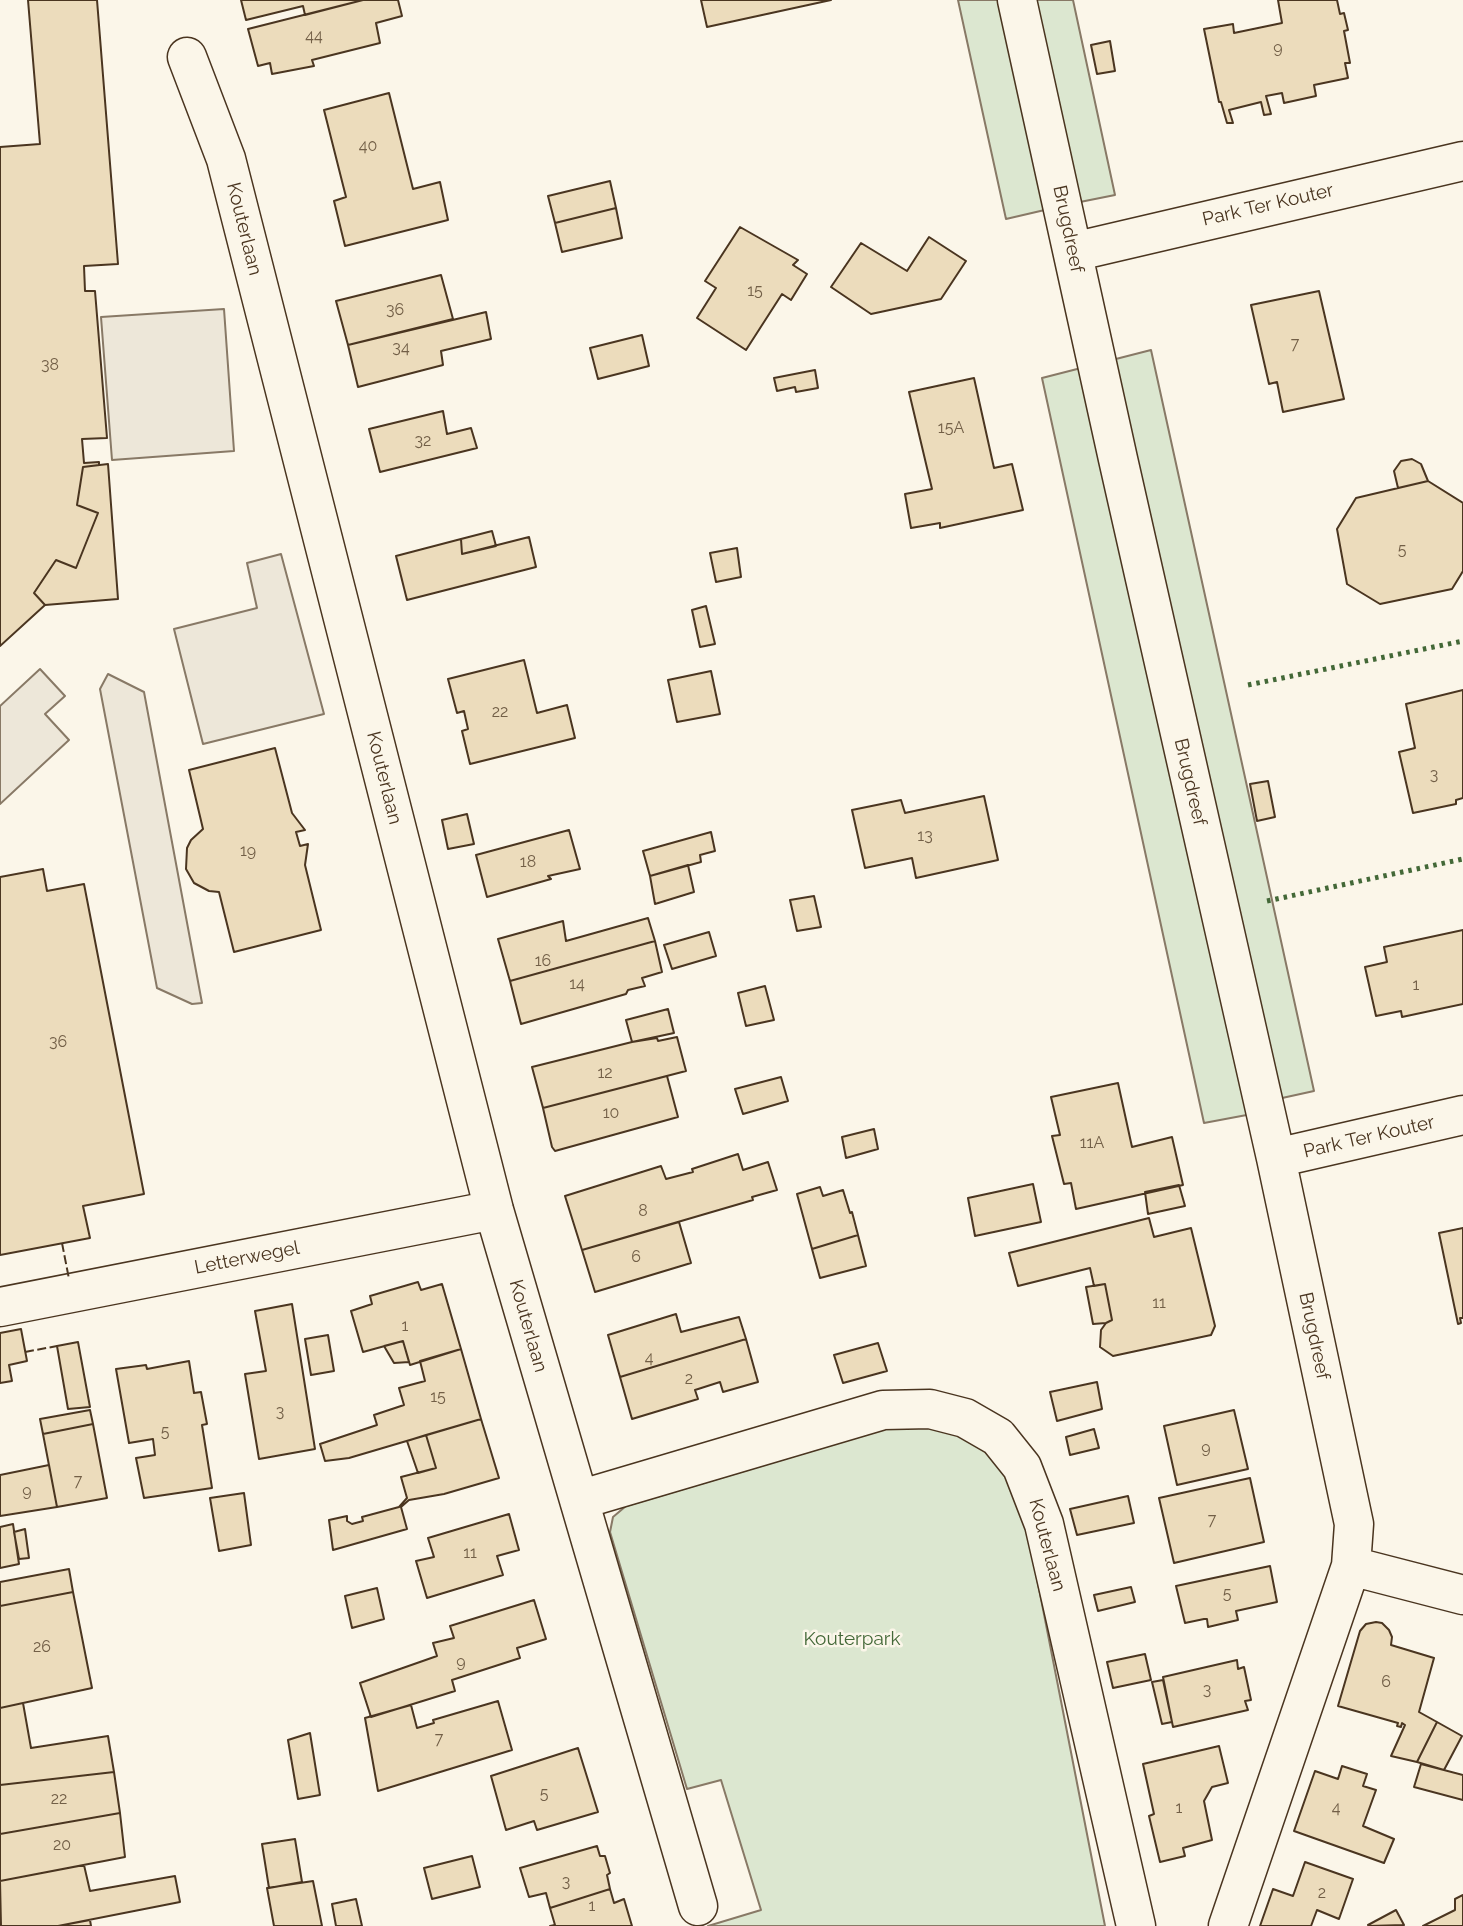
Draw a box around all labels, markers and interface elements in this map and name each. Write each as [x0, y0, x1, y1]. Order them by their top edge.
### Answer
house number: 44 [305, 26, 323, 46]
house number: 9 [1273, 38, 1283, 58]
house number: 40 [359, 136, 377, 156]
street label: Park Ter Kouter [1200, 179, 1336, 231]
street label: Kouterlaan [221, 180, 267, 278]
street label: Brugdreef [1048, 183, 1088, 275]
house number: 15 [747, 281, 763, 301]
house number: 36 [386, 300, 404, 320]
house number: 7 [1291, 334, 1299, 354]
house number: 34 [392, 338, 410, 358]
house number: 38 [41, 355, 59, 375]
house number: 15A [938, 418, 964, 438]
house number: 32 [415, 431, 431, 451]
house number: 5 [1398, 540, 1406, 560]
house number: 22 [492, 702, 508, 722]
street label: Kouterlaan [361, 729, 407, 827]
street label: Brugdreef [1169, 736, 1211, 828]
house number: 3 [1430, 765, 1438, 785]
house number: 13 [917, 826, 933, 846]
house number: 19 [240, 841, 256, 861]
house number: 18 [520, 852, 536, 872]
house number: 16 [535, 951, 551, 971]
house number: 14 [569, 974, 585, 994]
house number: 1 [1413, 975, 1419, 995]
house number: 36 [49, 1032, 67, 1052]
house number: 12 [597, 1063, 613, 1083]
house number: 10 [603, 1103, 619, 1123]
street label: Park Ter Kouter [1301, 1111, 1437, 1163]
house number: 11A [1080, 1133, 1104, 1153]
house number: 8 [638, 1201, 648, 1221]
street label: Letterwegel [192, 1237, 302, 1279]
house number: 6 [631, 1247, 641, 1267]
street label: Kouterlaan [504, 1277, 552, 1375]
street label: Brugdreef [1294, 1290, 1334, 1382]
house number: 11 [1152, 1293, 1166, 1313]
house number: 1 [402, 1316, 408, 1336]
house number: 4 [645, 1348, 653, 1368]
house number: 2 [685, 1369, 693, 1389]
house number: 15 [430, 1387, 446, 1407]
house number: 3 [276, 1402, 284, 1422]
house number: 5 [161, 1422, 169, 1442]
house number: 9 [1201, 1438, 1211, 1458]
house number: 7 [74, 1471, 82, 1491]
house number: 9 [22, 1481, 32, 1501]
street label: Kouterlaan [1024, 1496, 1070, 1594]
house number: 7 [1208, 1510, 1216, 1530]
house number: 11 [463, 1543, 477, 1563]
house number: 5 [1223, 1584, 1231, 1604]
park label: Kouterpark [803, 1628, 901, 1650]
house number: 26 [33, 1637, 51, 1657]
house number: 9 [456, 1652, 466, 1672]
house number: 6 [1381, 1672, 1391, 1692]
house number: 3 [1203, 1680, 1211, 1700]
house number: 7 [435, 1729, 443, 1749]
house number: 5 [540, 1784, 548, 1804]
house number: 22 [51, 1789, 67, 1809]
house number: 1 [1176, 1798, 1182, 1818]
house number: 4 [1332, 1798, 1340, 1818]
house number: 20 [53, 1835, 71, 1855]
house number: 3 [562, 1872, 570, 1892]
house number: 2 [1318, 1883, 1326, 1903]
house number: 1 [589, 1896, 595, 1916]

